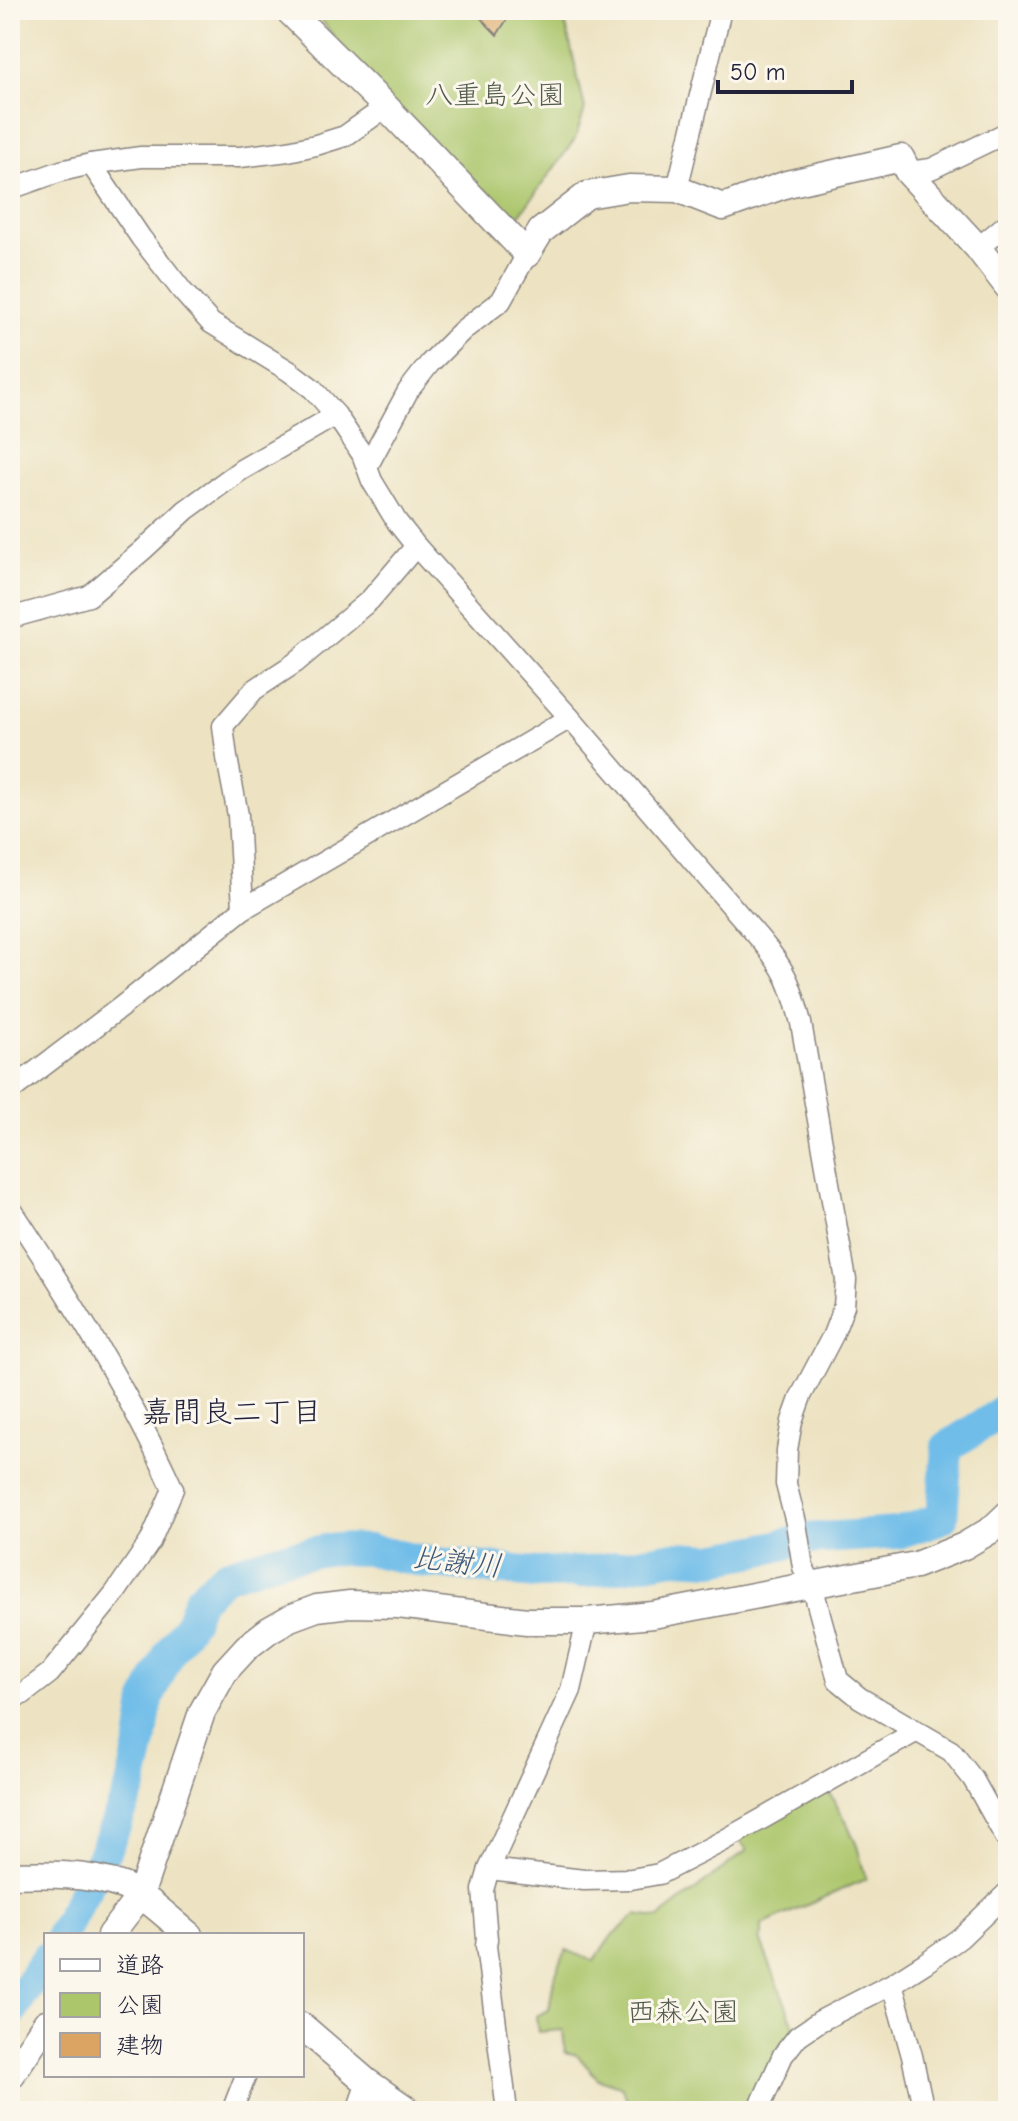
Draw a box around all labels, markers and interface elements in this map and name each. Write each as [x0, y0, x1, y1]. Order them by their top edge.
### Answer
scale bar [718, 44, 852, 94]
text: 50 m [730, 58, 786, 86]
park label: 八重島公園 [425, 79, 565, 111]
district label: 嘉間良二丁目 [142, 1395, 322, 1430]
water label: 比謝川 [410, 1540, 504, 1584]
legend [44, 1933, 304, 2077]
text: 道路 [116, 1951, 164, 1979]
text: 公園 [116, 1991, 164, 2019]
park label: 西森公園 [627, 1996, 739, 2028]
text: 建物 [116, 2031, 164, 2059]

